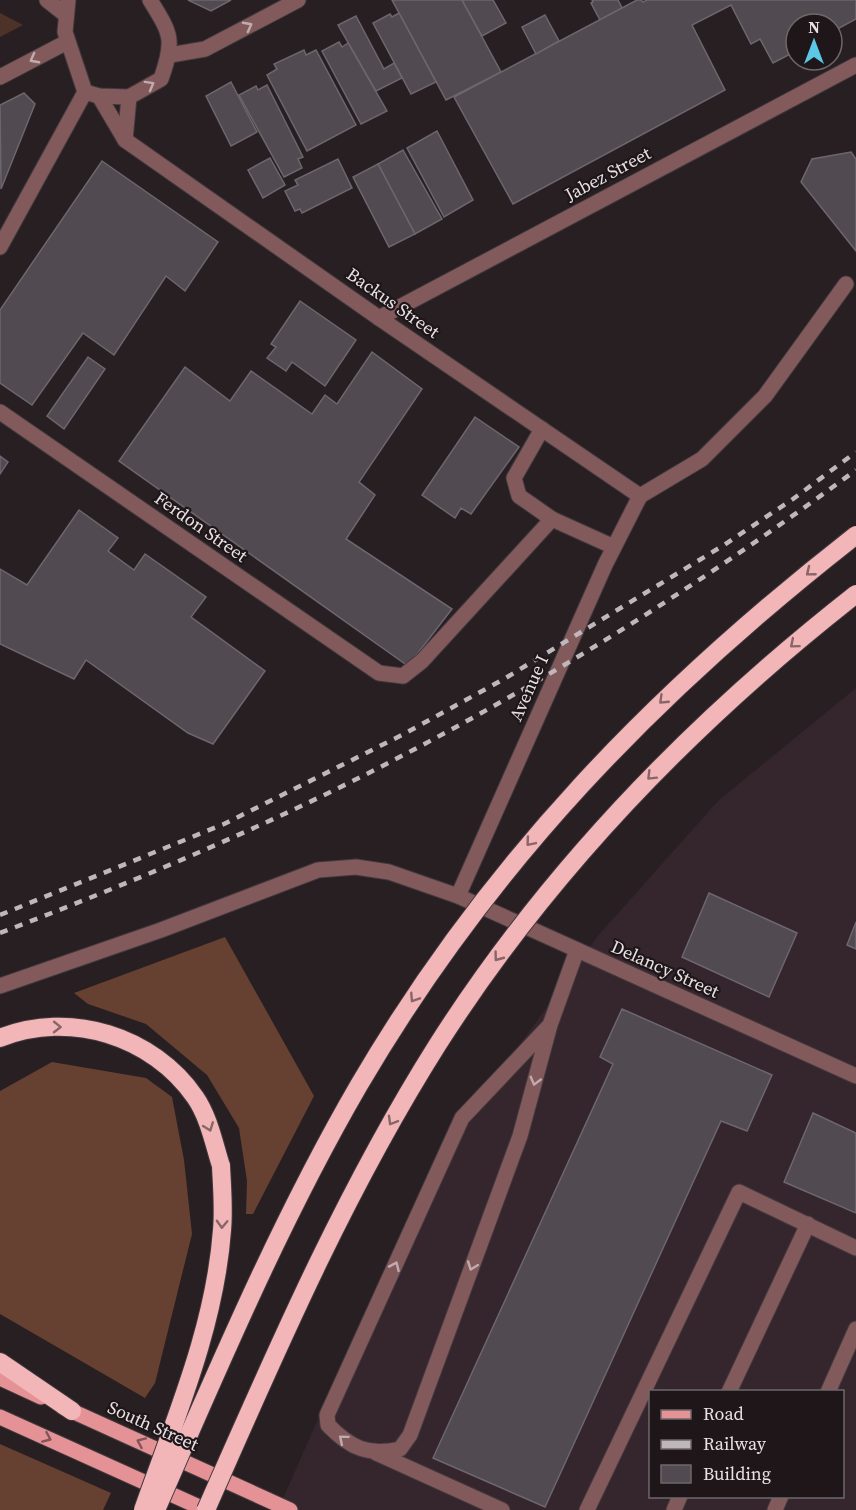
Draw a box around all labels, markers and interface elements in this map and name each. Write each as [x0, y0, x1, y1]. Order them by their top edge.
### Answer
north arrow [784, 12, 844, 72]
text: N [808, 16, 820, 38]
one-way arrow [242, 22, 252, 33]
one-way arrow [29, 52, 40, 64]
one-way arrow [143, 81, 154, 92]
street label: Jabez Street [560, 140, 655, 207]
street label: Backus Street [342, 261, 445, 344]
street label: Ferdon Street [150, 485, 253, 568]
one-way arrow [806, 564, 817, 575]
one-way arrow [790, 636, 801, 647]
street label: Avenue I [503, 651, 554, 725]
one-way arrow [660, 693, 670, 704]
one-way arrow [647, 769, 658, 780]
one-way arrow [526, 835, 537, 846]
street label: Delancy Street [607, 934, 723, 1004]
one-way arrow [494, 950, 505, 961]
one-way arrow [410, 992, 421, 1003]
one-way arrow [52, 1021, 61, 1033]
one-way arrow [530, 1075, 542, 1086]
one-way arrow [388, 1114, 400, 1125]
one-way arrow [201, 1121, 214, 1132]
one-way arrow [216, 1220, 228, 1229]
one-way arrow [467, 1260, 480, 1271]
one-way arrow [388, 1261, 400, 1272]
legend [649, 1390, 844, 1498]
street label: South Street [104, 1394, 203, 1457]
text: Road [703, 1401, 744, 1426]
one-way arrow [41, 1431, 52, 1443]
text: Railway [703, 1431, 767, 1456]
one-way arrow [339, 1435, 350, 1446]
one-way arrow [137, 1438, 148, 1450]
text: Building [703, 1461, 771, 1486]

